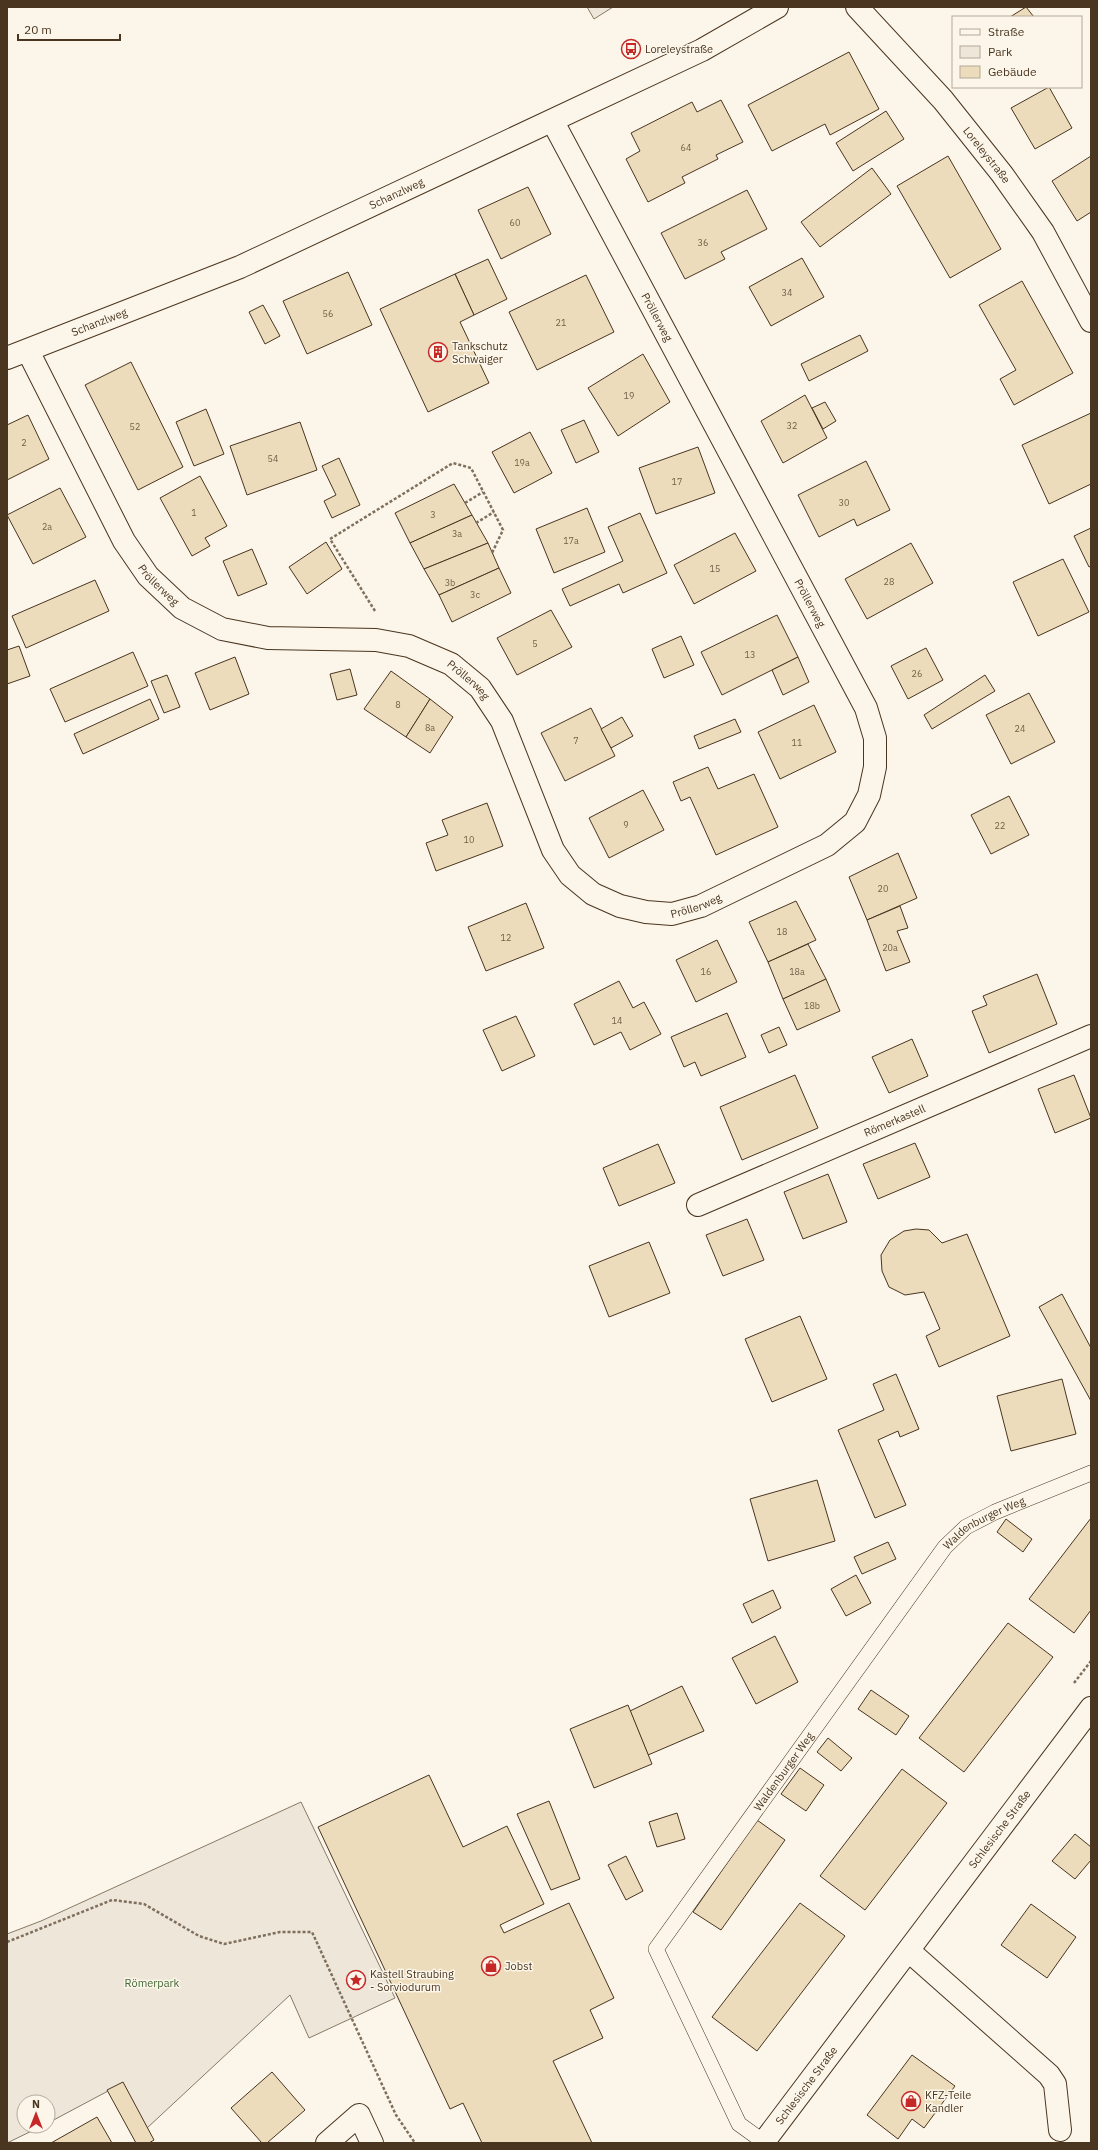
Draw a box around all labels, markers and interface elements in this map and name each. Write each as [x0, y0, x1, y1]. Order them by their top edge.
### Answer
scale bar [18, 16, 120, 42]
legend [952, 16, 1082, 88]
text: 20 m [24, 22, 52, 37]
text: Straße [988, 24, 1025, 39]
bus stop icon: Loreleystraße [620, 38, 642, 60]
place label: Loreleystraße [645, 42, 713, 56]
text: Park [988, 44, 1013, 59]
text: Gebäude [988, 64, 1037, 79]
street label: Loreleystraße [960, 124, 1013, 186]
house number: 64 [681, 142, 691, 153]
street label: Schanzlweg [367, 175, 426, 212]
house number: 60 [510, 217, 520, 228]
house number: 36 [698, 237, 708, 248]
house number: 34 [782, 287, 792, 298]
street label: Pröllerweg [638, 290, 676, 344]
street label: Schanzlweg [69, 305, 129, 339]
house number: 56 [323, 308, 333, 319]
house number: 21 [556, 317, 566, 328]
place label: Tankschutz Schwaiger [452, 339, 508, 366]
building icon: Tankschutz Schwaiger [427, 341, 449, 363]
house number: 19 [624, 390, 634, 401]
house number: 32 [787, 420, 797, 431]
house number: 52 [130, 421, 140, 432]
house number: 2 [21, 437, 27, 448]
house number: 54 [268, 453, 278, 464]
house number: 19a [514, 457, 530, 468]
house number: 17 [672, 476, 682, 487]
house number: 30 [839, 497, 849, 508]
house number: 1 [191, 507, 197, 518]
house number: 3 [430, 509, 436, 520]
house number: 2a [42, 521, 52, 532]
house number: 3a [452, 528, 462, 539]
house number: 17a [563, 535, 579, 546]
street label: Pröllerweg [135, 561, 182, 609]
house number: 15 [710, 563, 720, 574]
street label: Pröllerweg [791, 576, 829, 630]
house number: 28 [884, 576, 894, 587]
house number: 3b [445, 577, 455, 588]
house number: 3c [470, 589, 480, 600]
house number: 5 [532, 638, 538, 649]
house number: 13 [745, 649, 755, 660]
street label: Pröllerweg [444, 657, 493, 703]
house number: 26 [912, 668, 922, 679]
house number: 8 [395, 699, 401, 710]
house number: 8a [425, 722, 435, 733]
house number: 24 [1015, 723, 1025, 734]
house number: 7 [573, 735, 579, 746]
house number: 11 [792, 737, 802, 748]
house number: 9 [623, 819, 629, 830]
house number: 22 [995, 820, 1005, 831]
house number: 10 [464, 834, 474, 845]
house number: 20 [878, 883, 888, 894]
street label: Pröllerweg [669, 890, 724, 921]
house number: 18 [777, 926, 787, 937]
house number: 12 [501, 932, 511, 943]
house number: 20a [882, 942, 898, 953]
house number: 16 [701, 966, 711, 977]
house number: 18a [789, 966, 805, 977]
house number: 18b [804, 1000, 820, 1011]
house number: 14 [612, 1015, 622, 1026]
street label: Römerkastell [862, 1101, 927, 1140]
street label: Waldenburger Weg [940, 1494, 1027, 1552]
street label: Waldenburger Weg [751, 1729, 817, 1814]
street label: Schlesische Straße [966, 1787, 1034, 1871]
shop icon: Jobst [480, 1955, 502, 1977]
place label: Jobst [505, 1959, 532, 1973]
place label: Kastell Straubing - Sorviodurum [370, 1967, 454, 1994]
place icon: Kastell Straubing - Sorviodurum [345, 1969, 367, 1991]
park label: Römerpark [125, 1976, 180, 1990]
street label: Schlesische Straße [772, 2044, 840, 2127]
place label: KFZ-Teile Kandler [925, 2088, 971, 2115]
shop icon: KFZ-Teile Kandler [900, 2090, 922, 2112]
north arrow [16, 2094, 56, 2134]
text: N [32, 2097, 40, 2111]

